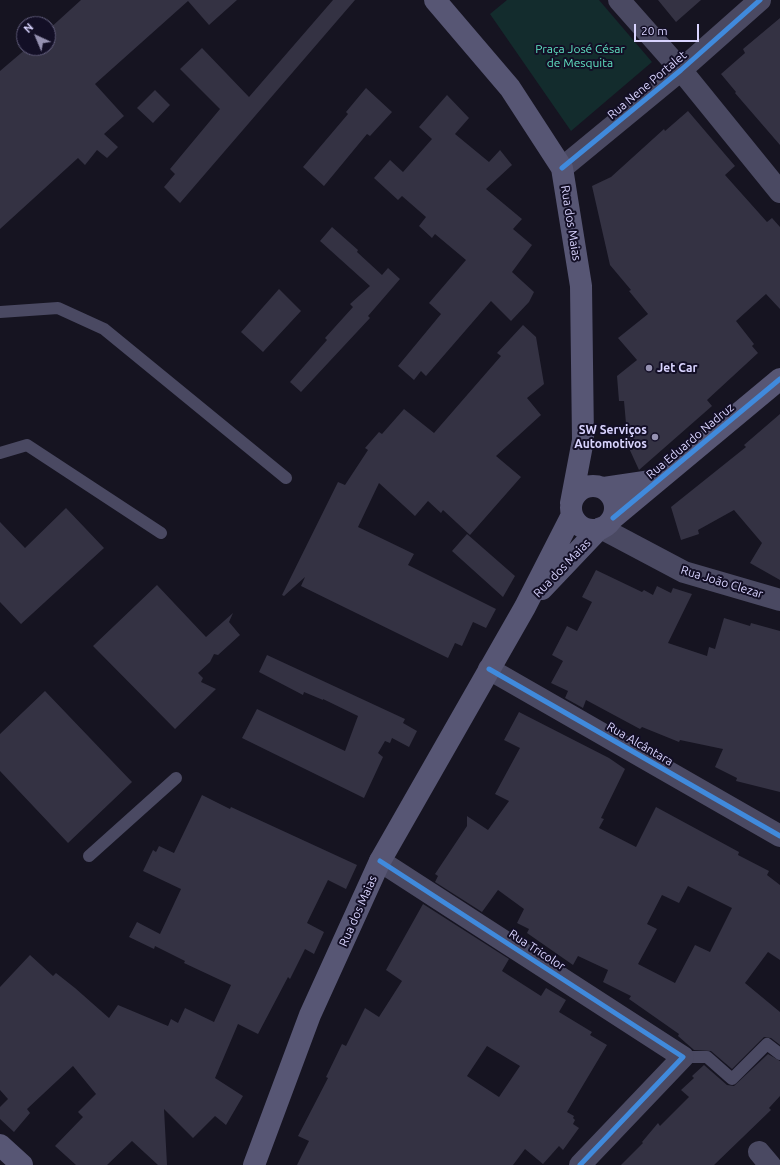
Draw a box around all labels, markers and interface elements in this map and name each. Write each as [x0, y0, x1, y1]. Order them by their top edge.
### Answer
north arrow [16, 16, 56, 56]
scale bar [636, 16, 701, 42]
text: N [21, 21, 35, 35]
text: 20 m [641, 24, 668, 37]
park label: Praça José César de Mesquita [535, 42, 625, 70]
street label: Rua Nene Portalet [605, 48, 689, 122]
street label: Rua dos Maias [558, 184, 584, 262]
place label: Jet Car [657, 361, 697, 375]
marker: Jet Car [644, 363, 654, 373]
street label: Rua Eduardo Nadruz [643, 400, 737, 482]
place label: SW Serviços Automotivos [574, 423, 647, 451]
marker: SW Serviços Automotivos [650, 432, 660, 442]
street label: Rua dos Maias [530, 536, 594, 600]
street label: Rua João Clezar [679, 563, 765, 601]
street label: Rua Alcântara [604, 719, 676, 769]
street label: Rua dos Maias [336, 873, 380, 949]
street label: Rua Tricolor [506, 926, 568, 974]

